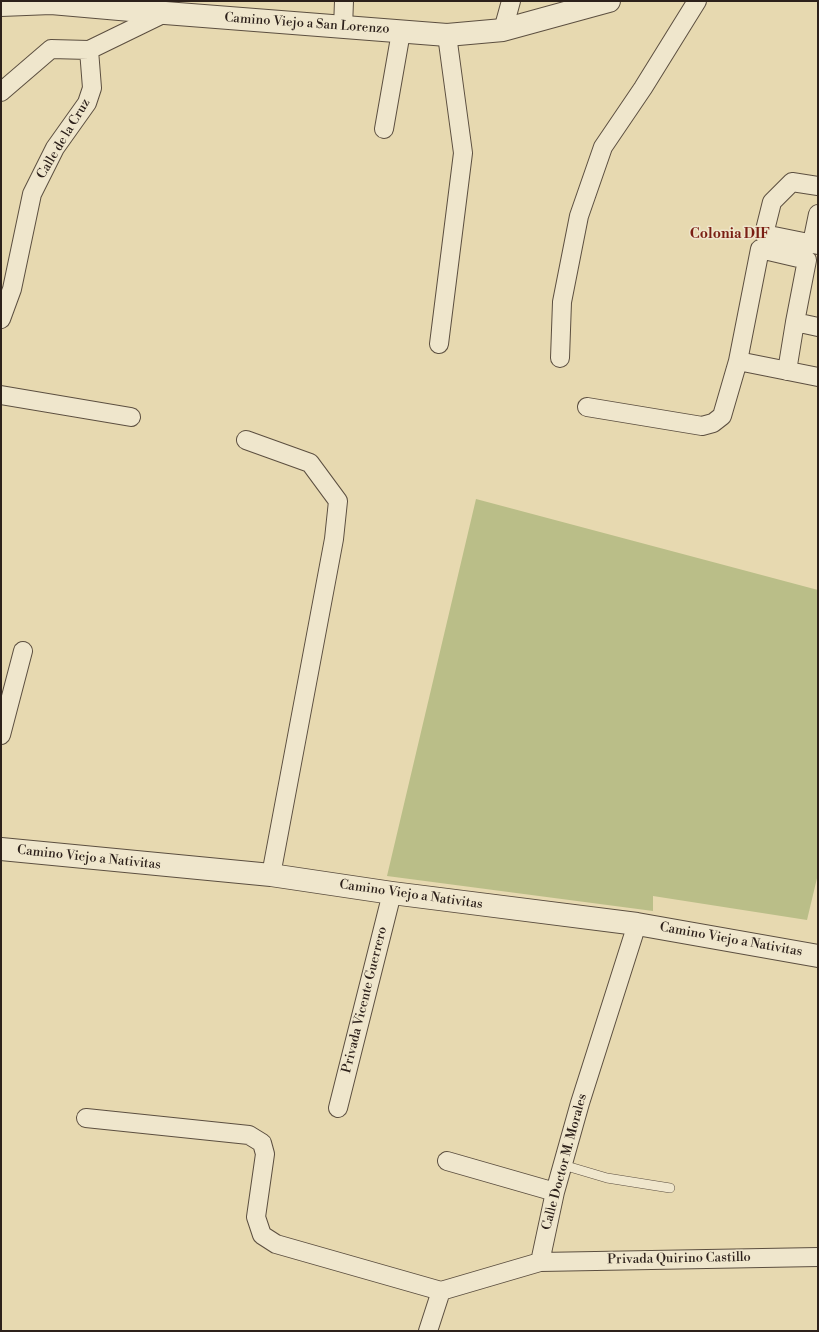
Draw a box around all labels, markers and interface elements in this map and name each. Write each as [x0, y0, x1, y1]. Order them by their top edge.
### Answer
street label: Camino Viejo a San Lorenzo [224, 10, 390, 38]
street label: Calle de la Cruz [34, 96, 94, 182]
district label: Colonia DIF [690, 227, 770, 243]
street label: Camino Viejo a Nativitas [16, 843, 162, 873]
street label: Camino Viejo a Nativitas [338, 877, 484, 913]
street label: Camino Viejo a Nativitas [659, 920, 803, 960]
street label: Privada Vicente Guerrero [339, 925, 391, 1075]
street label: Calle Doctor M. Morales [539, 1092, 591, 1232]
street label: Privada Quirino Castillo [607, 1250, 751, 1268]

